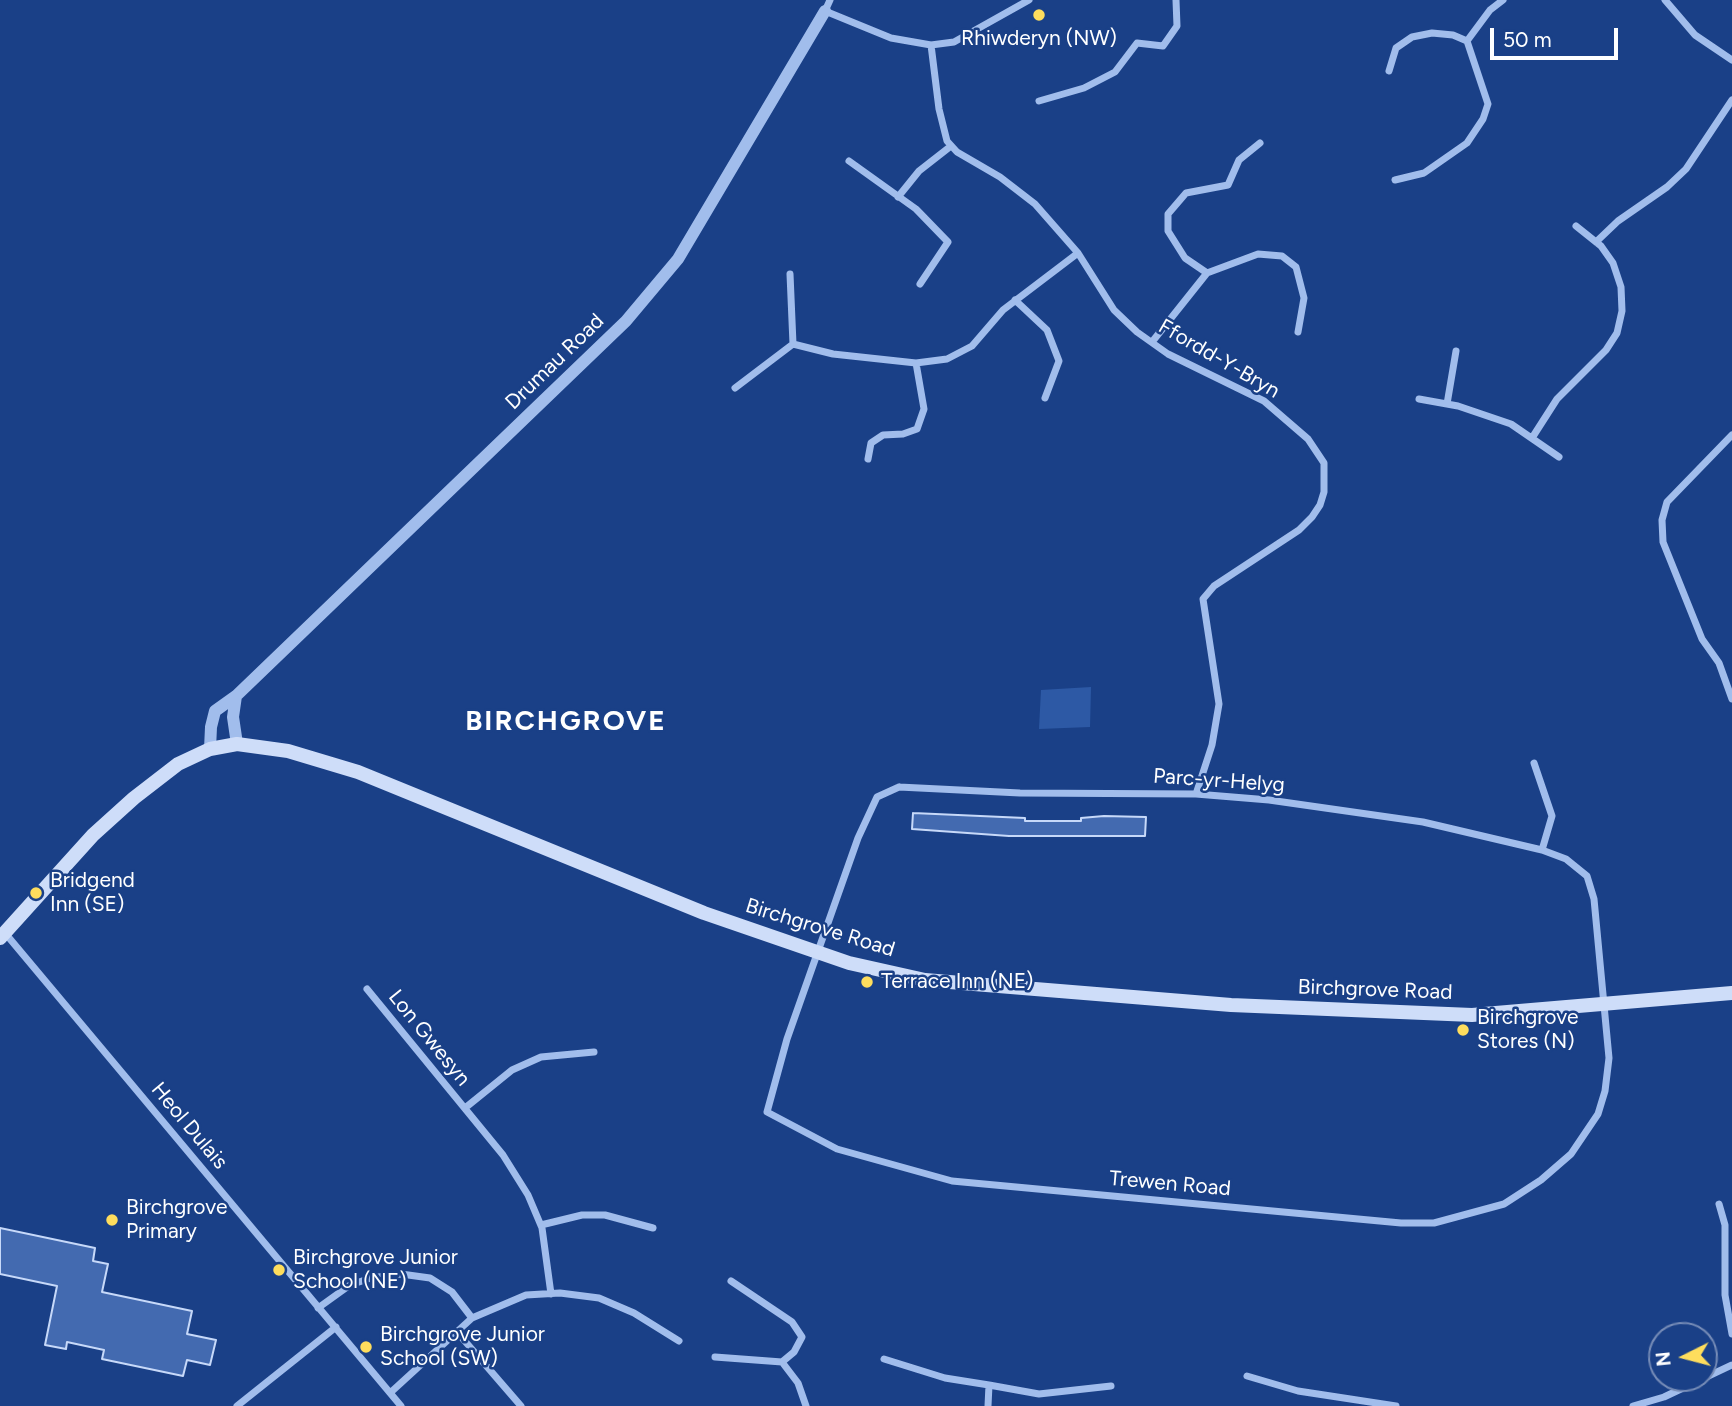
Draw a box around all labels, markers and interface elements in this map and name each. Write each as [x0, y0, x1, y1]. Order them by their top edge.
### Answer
marker: Rhiwderyn (NW) [1031, 7, 1047, 23]
scale bar [1494, 14, 1622, 58]
place label: Rhiwderyn (NW) [961, 26, 1117, 52]
text: 50 m [1503, 27, 1552, 52]
street label: Drumau Road [501, 309, 609, 415]
street label: Ffordd-Y-Bryn [1154, 314, 1284, 404]
district label: BIRCHGROVE [466, 705, 666, 739]
street label: Parc-yr-Helyg [1152, 764, 1286, 798]
place label: Bridgend Inn (SE) [50, 868, 135, 918]
marker: Bridgend Inn (SE) [28, 885, 44, 901]
street label: Birchgrove Road [742, 893, 898, 963]
place label: Terrace Inn (NE) [881, 969, 1033, 995]
marker: Terrace Inn (NE) [859, 974, 875, 990]
street label: Birchgrove Road [1297, 975, 1453, 1005]
street label: Lon Gwesyn [383, 985, 475, 1091]
place label: Birchgrove Stores (N) [1477, 1005, 1578, 1055]
marker: Birchgrove Stores (N) [1455, 1022, 1471, 1038]
street label: Heol Dulais [145, 1078, 233, 1174]
street label: Trewen Road [1108, 1166, 1232, 1202]
place label: Birchgrove Primary [126, 1195, 227, 1245]
marker: Birchgrove Primary [104, 1212, 120, 1228]
place label: Birchgrove Junior School (NE) [293, 1245, 458, 1295]
marker: Birchgrove Junior School (NE) [271, 1262, 287, 1278]
place label: Birchgrove Junior School (SW) [380, 1322, 545, 1372]
north arrow [1648, 1322, 1718, 1392]
marker: Birchgrove Junior School (SW) [358, 1339, 374, 1355]
text: N [1651, 1351, 1676, 1368]

